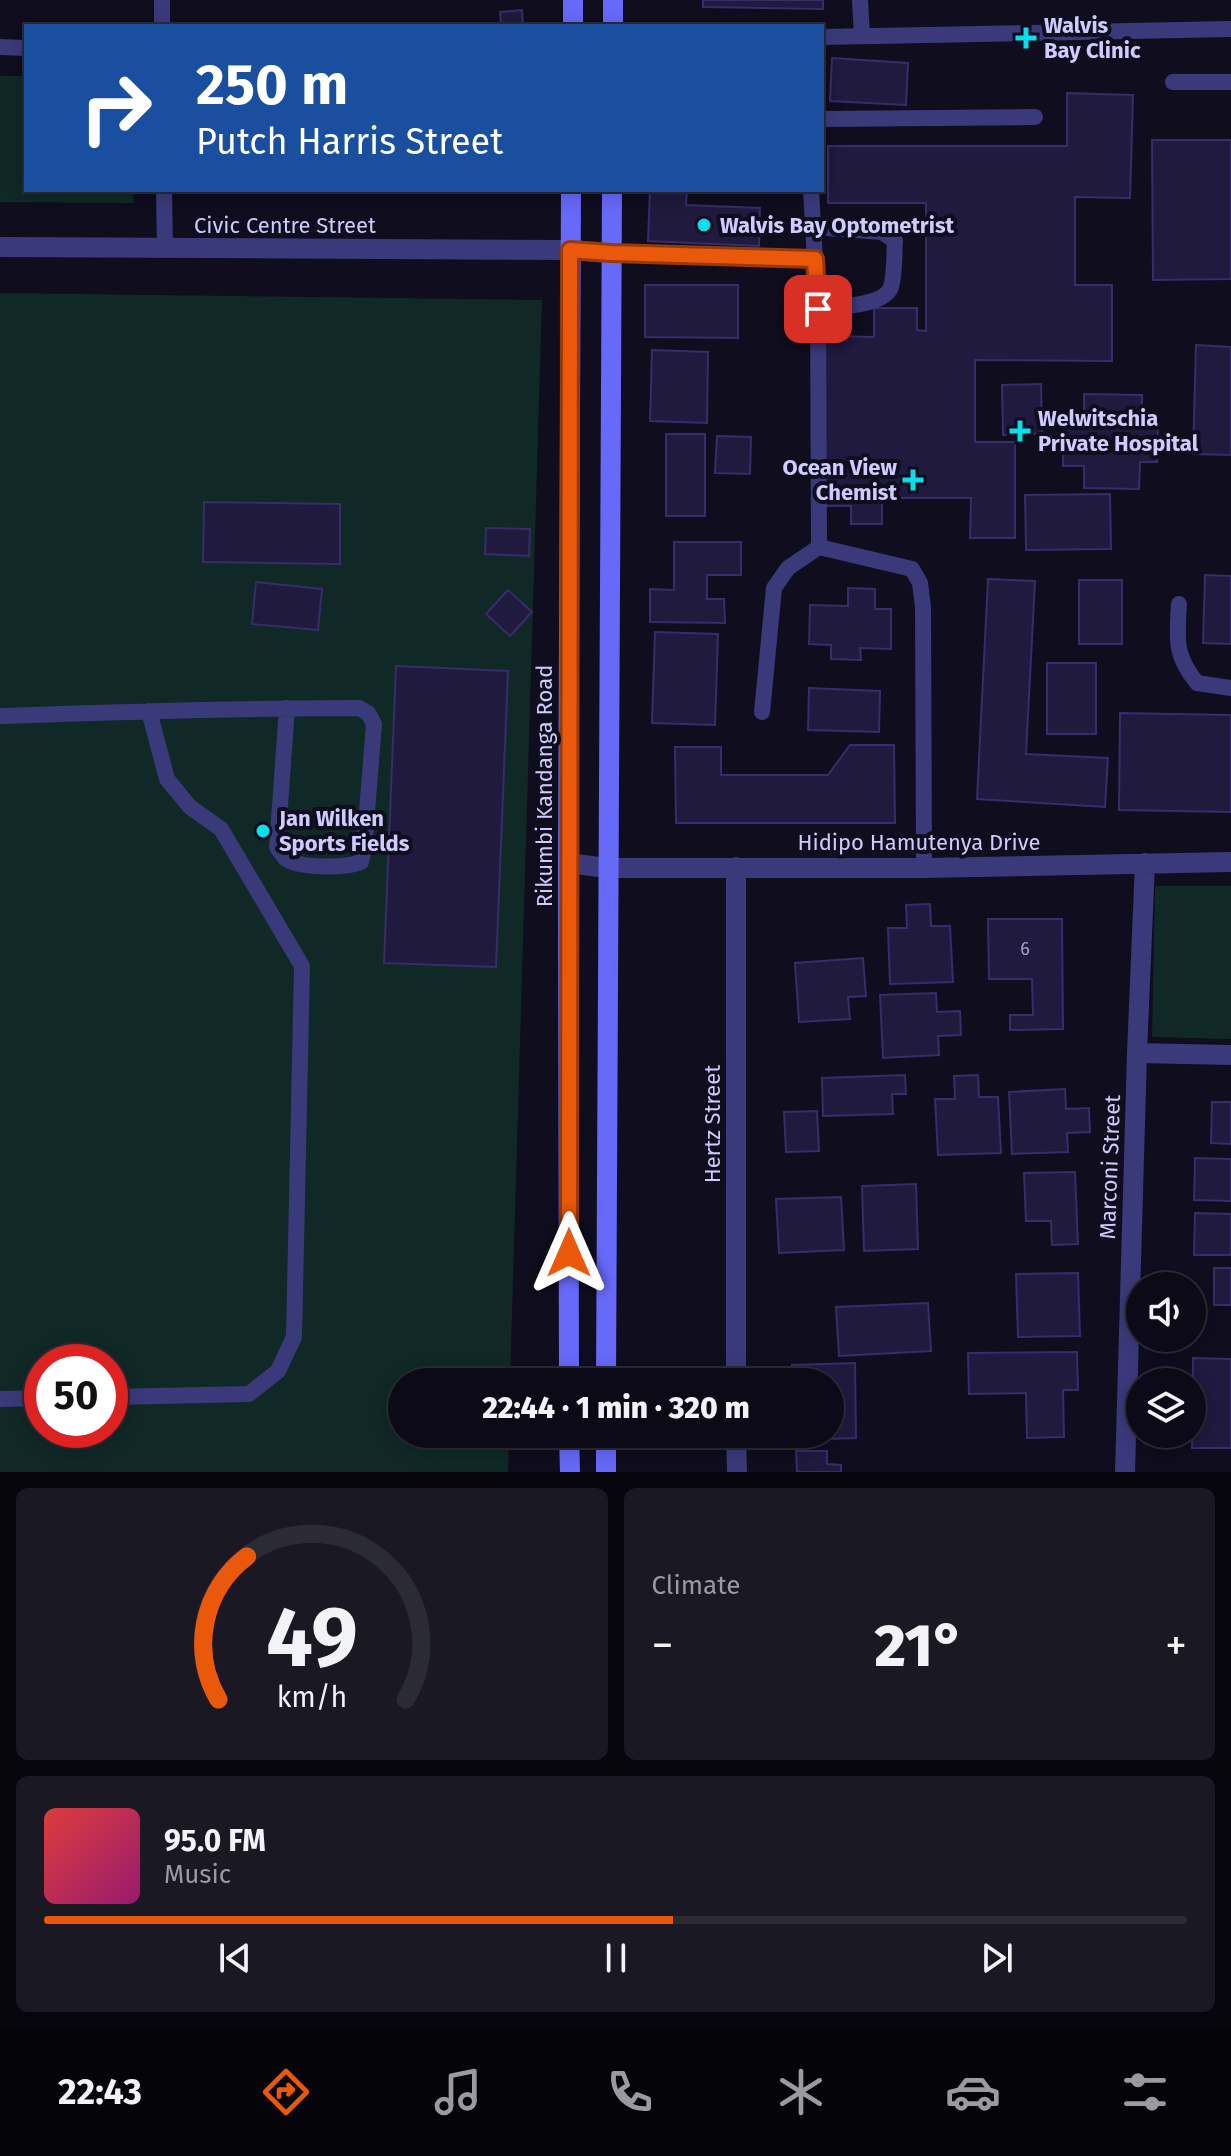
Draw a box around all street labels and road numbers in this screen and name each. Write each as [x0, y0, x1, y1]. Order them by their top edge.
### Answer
street label: Civic Centre Street [194, 212, 376, 239]
street label: Rikumbi Kandanga Road [531, 665, 558, 907]
street label: Hidipo Hamutenya Drive [797, 829, 1041, 856]
street label: Hertz Street [699, 1065, 726, 1183]
street label: Marconi Street [1094, 1094, 1126, 1240]

